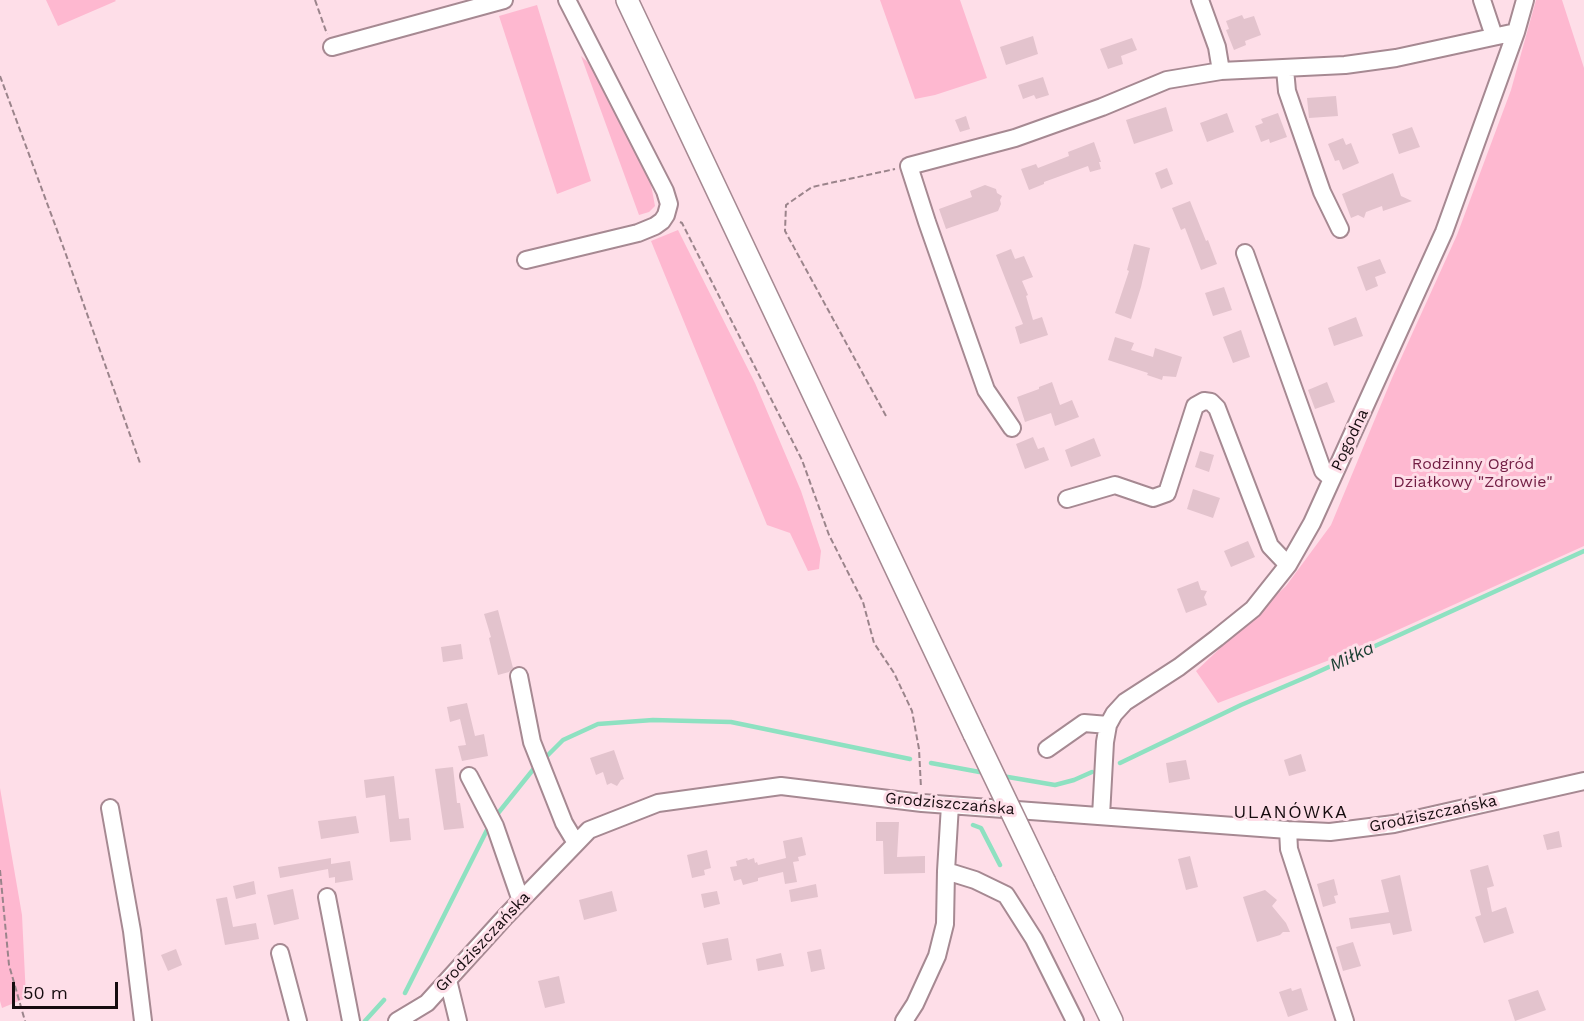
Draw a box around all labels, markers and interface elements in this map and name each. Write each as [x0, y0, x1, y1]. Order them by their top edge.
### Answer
street label: Pogodna [1327, 406, 1373, 474]
park label: Rodzinny Ogród Działkowy "Zdrowie" [1393, 454, 1553, 492]
water label: Miłka [1326, 637, 1378, 677]
street label: Grodziszczańska [884, 789, 1016, 819]
street label: Grodziszczańska [1367, 791, 1499, 837]
district label: ULANÓWKA [1234, 802, 1348, 824]
street label: Grodziszczańska [432, 888, 534, 996]
scale bar [15, 970, 122, 1008]
text: 50 m [23, 982, 68, 1003]

